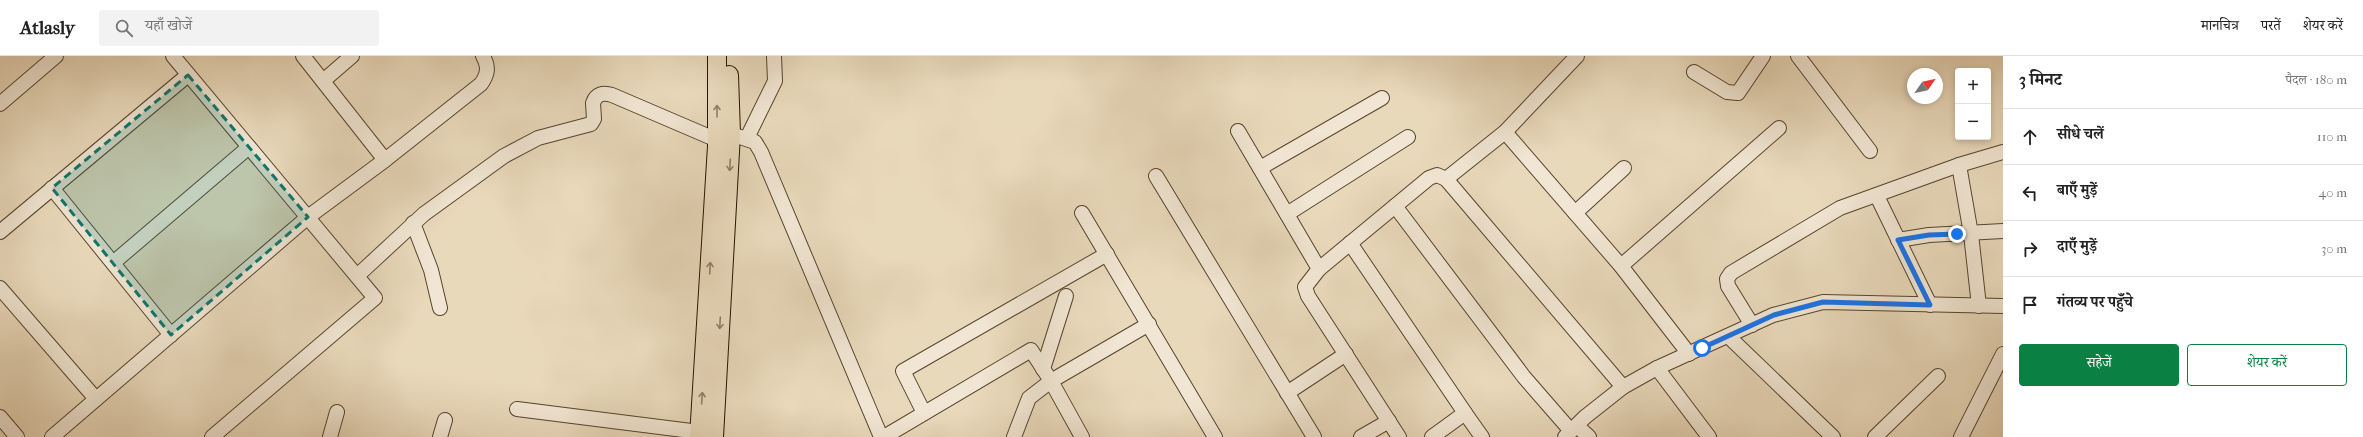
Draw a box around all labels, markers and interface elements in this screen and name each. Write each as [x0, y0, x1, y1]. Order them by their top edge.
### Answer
search box [99, 10, 379, 46]
text: यहाँ खोजें [145, 16, 192, 34]
text: Atlasly [20, 17, 75, 39]
icon: search [113, 17, 135, 39]
text: मानचित्र [2201, 17, 2239, 34]
text: परतें [2261, 17, 2281, 34]
text: शेयर करें [2303, 17, 2343, 34]
north arrow [1907, 68, 1943, 104]
map controls [1955, 68, 1991, 140]
button: + [1955, 68, 1991, 104]
text: 3 मिनट [2019, 69, 2062, 89]
text: पैदल · 180 m [2286, 72, 2347, 87]
button: − [1955, 104, 1991, 140]
one-way arrow [713, 105, 721, 118]
text: सीधे चलें [2057, 125, 2104, 143]
icon: ahead [2019, 126, 2041, 148]
text: 110 m [2317, 129, 2347, 144]
one-way arrow [726, 158, 733, 171]
text: बाएँ मुड़ें [2057, 181, 2097, 199]
icon: left [2019, 182, 2041, 204]
text: 40 m [2319, 185, 2347, 200]
route end [1948, 225, 1966, 243]
text: दाएँ मुड़ें [2057, 237, 2097, 255]
icon: right [2019, 238, 2041, 260]
text: 30 m [2321, 241, 2347, 256]
one-way arrow [707, 262, 714, 275]
text: गंतव्य पर पहुँचे [2057, 293, 2133, 311]
icon: arrive [2019, 294, 2041, 316]
one-way arrow [717, 316, 724, 329]
route start [1693, 339, 1711, 357]
button: सहेजें [2019, 344, 2179, 386]
button: शेयर करें [2187, 344, 2347, 386]
one-way arrow [698, 392, 705, 405]

